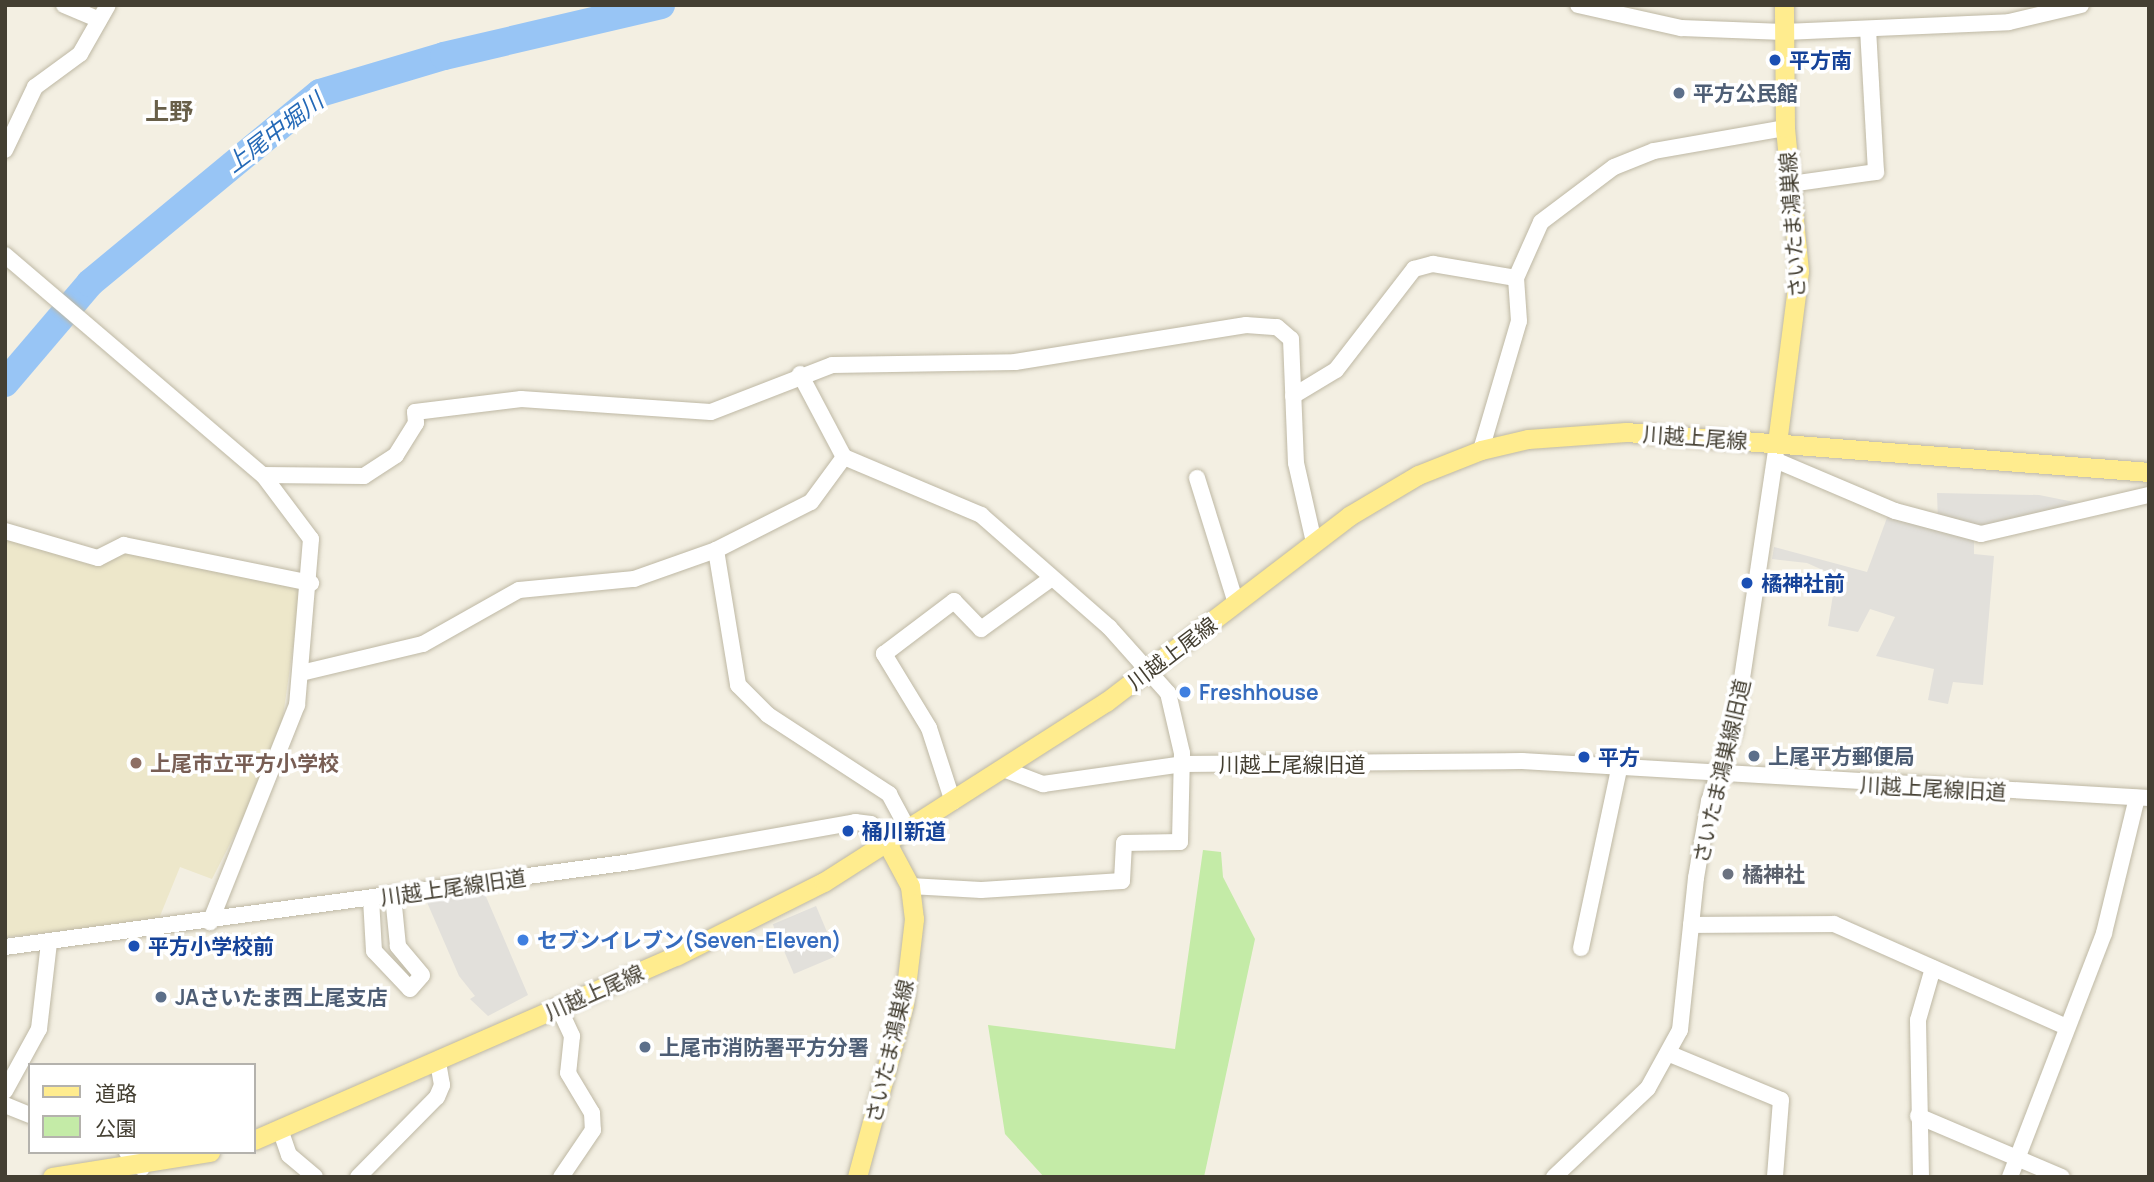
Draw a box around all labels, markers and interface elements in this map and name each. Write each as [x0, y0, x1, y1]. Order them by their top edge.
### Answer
place label: 平方南 [1789, 47, 1852, 73]
marker: 平方南 [1767, 52, 1783, 68]
place label: 平方公民館 [1693, 80, 1798, 106]
marker: 平方公民館 [1671, 85, 1687, 101]
water label: 上尾中堀川 [220, 86, 328, 178]
district label: 上野 [145, 97, 193, 125]
street label: さいたま鴻巣線 [1774, 151, 1810, 299]
street label: 川越上尾線 [1642, 421, 1748, 453]
place label: 橘神社前 [1761, 570, 1845, 596]
marker: 橘神社前 [1739, 575, 1755, 591]
street label: 川越上尾線 [1122, 611, 1222, 695]
street label: さいたま鴻巣線旧道 [1687, 676, 1755, 866]
place label: Freshhouse [1199, 679, 1319, 705]
marker: Freshhouse [1177, 684, 1193, 700]
place label: 上尾平方郵便局 [1768, 743, 1915, 769]
place label: 平方 [1598, 744, 1640, 770]
marker: 上尾平方郵便局 [1746, 748, 1762, 764]
marker: 平方 [1576, 749, 1592, 765]
place label: 上尾市立平方小学校 [150, 750, 339, 776]
street label: 川越上尾線旧道 [1219, 751, 1365, 777]
marker: 上尾市立平方小学校 [128, 755, 144, 771]
street label: 川越上尾線旧道 [1859, 772, 2007, 804]
place label: 桶川新道 [862, 818, 946, 844]
marker: 桶川新道 [840, 823, 856, 839]
place label: 橘神社 [1742, 861, 1805, 887]
street label: 川越上尾線旧道 [378, 864, 528, 910]
marker: 橘神社 [1720, 866, 1736, 882]
place label: セブンイレブン(Seven-Eleven) [537, 927, 841, 953]
marker: セブンイレブン(Seven-Eleven) [515, 932, 531, 948]
place label: 平方小学校前 [148, 933, 274, 959]
marker: 平方小学校前 [126, 938, 142, 954]
street label: 川越上尾線 [541, 959, 647, 1025]
street label: さいたま鴻巣線 [860, 977, 918, 1125]
place label: JAさいたま西上尾支店 [175, 984, 388, 1010]
marker: JAさいたま西上尾支店 [153, 989, 169, 1005]
place label: 上尾市消防署平方分署 [659, 1034, 869, 1060]
marker: 上尾市消防署平方分署 [637, 1039, 653, 1055]
legend [28, 1063, 256, 1154]
text: 道路 [95, 1079, 137, 1107]
text: 公園 [95, 1114, 137, 1142]

